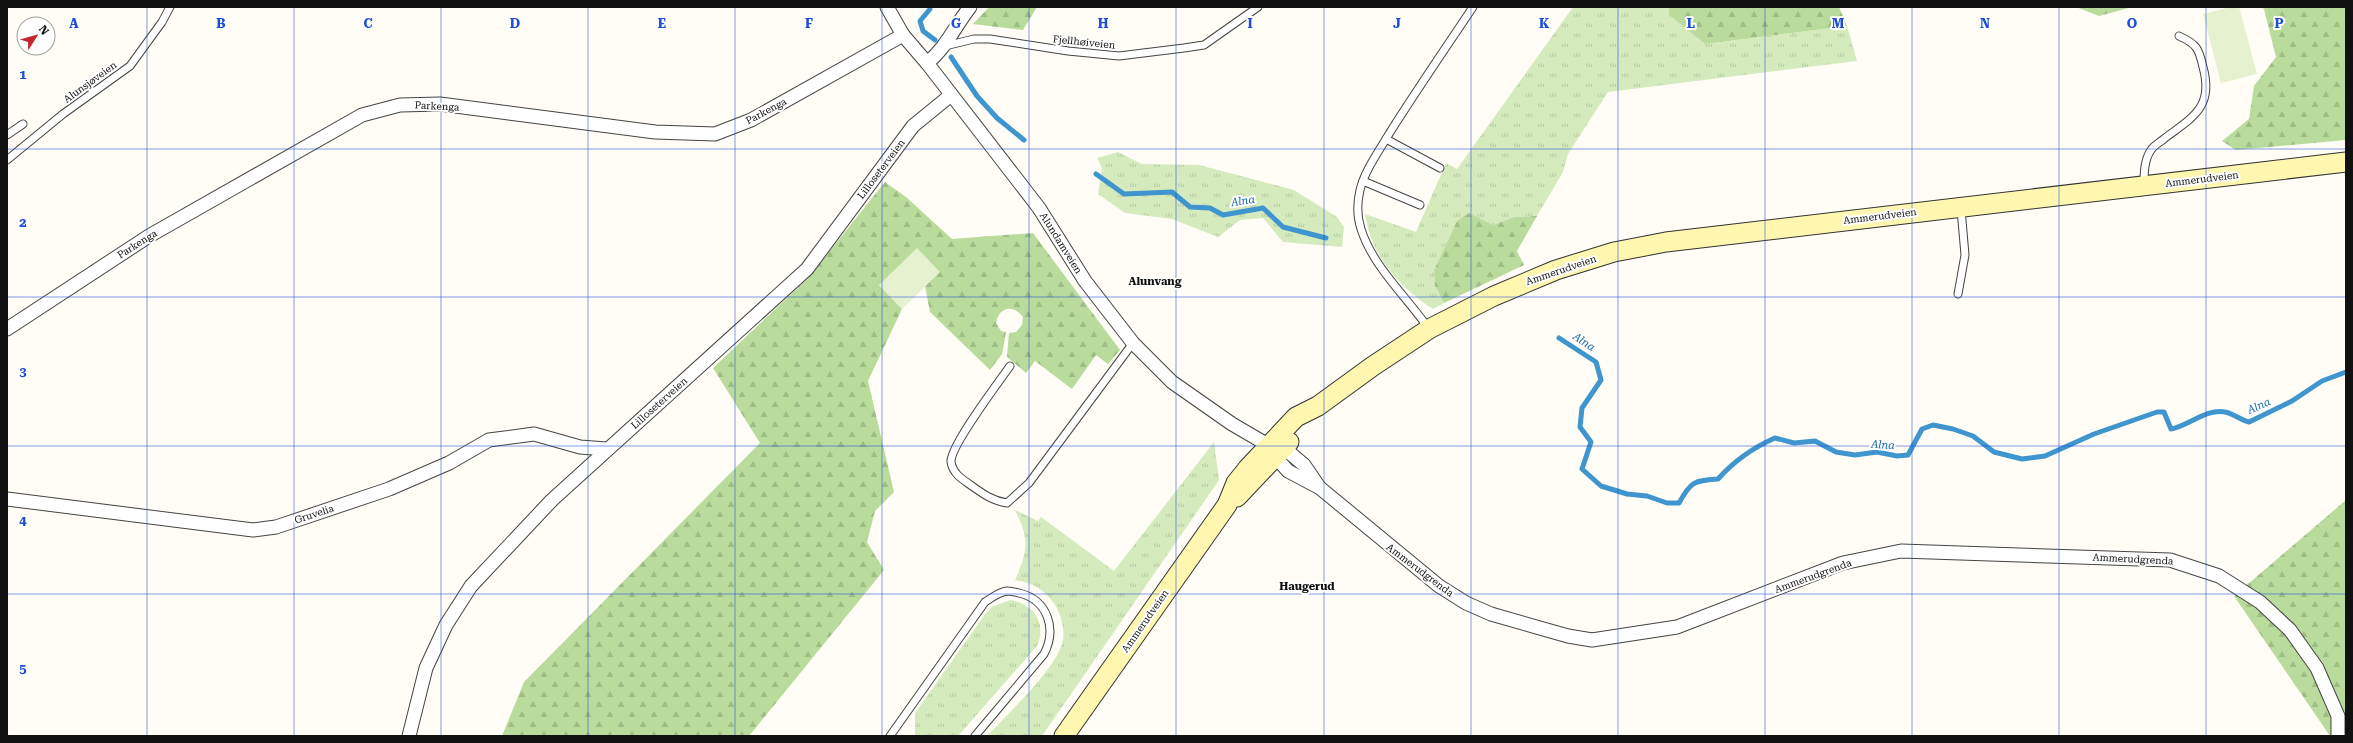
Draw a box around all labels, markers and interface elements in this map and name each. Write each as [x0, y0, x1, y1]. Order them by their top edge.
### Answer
north arrow [16, 16, 56, 56]
text: A [69, 16, 79, 31]
text: B [216, 16, 226, 31]
text: C [363, 16, 373, 31]
text: D [510, 16, 520, 31]
text: E [658, 16, 666, 31]
text: F [805, 16, 813, 31]
text: G [951, 16, 961, 31]
text: H [1098, 16, 1109, 31]
text: I [1247, 16, 1253, 31]
text: J [1393, 16, 1401, 31]
text: K [1539, 16, 1550, 31]
text: L [1687, 16, 1695, 31]
text: M [1832, 16, 1845, 31]
text: N [1980, 16, 1990, 31]
text: O [2127, 16, 2138, 31]
text: P [2275, 16, 2284, 31]
text: N [36, 23, 52, 38]
street label: Fjellhøiveien [1052, 33, 1116, 51]
street label: Alunsjøveien [61, 59, 119, 105]
text: 1 [19, 67, 27, 82]
street label: Parkenga [744, 95, 789, 126]
street label: Parkenga [414, 99, 460, 113]
street label: Lilloseterveien [855, 137, 907, 201]
street label: Ammerudveien [2165, 169, 2240, 189]
water label: Alna [1229, 193, 1256, 209]
street label: Ammerudveien [1843, 206, 1918, 226]
street label: Alundamveien [1038, 210, 1084, 276]
text: 2 [19, 215, 27, 230]
street label: Parkenga [115, 227, 159, 260]
street label: Ammerudveien [1524, 253, 1598, 287]
district label: Alunvang [1128, 275, 1182, 288]
water label: Alna [1570, 329, 1598, 354]
text: 3 [19, 364, 27, 379]
street label: Lilloseterveien [629, 375, 690, 431]
water label: Alna [2245, 395, 2273, 417]
water label: Alna [1870, 438, 1896, 452]
street label: Gruvelia [293, 502, 336, 526]
text: 4 [19, 513, 27, 528]
street label: Ammerudgrenda [1384, 541, 1456, 599]
street label: Ammerudgrenda [2092, 551, 2174, 567]
street label: Ammerudgrenda [1773, 557, 1853, 595]
district label: Haugerud [1279, 580, 1335, 593]
street label: Ammerudveien [1119, 587, 1171, 654]
text: 5 [19, 661, 27, 676]

